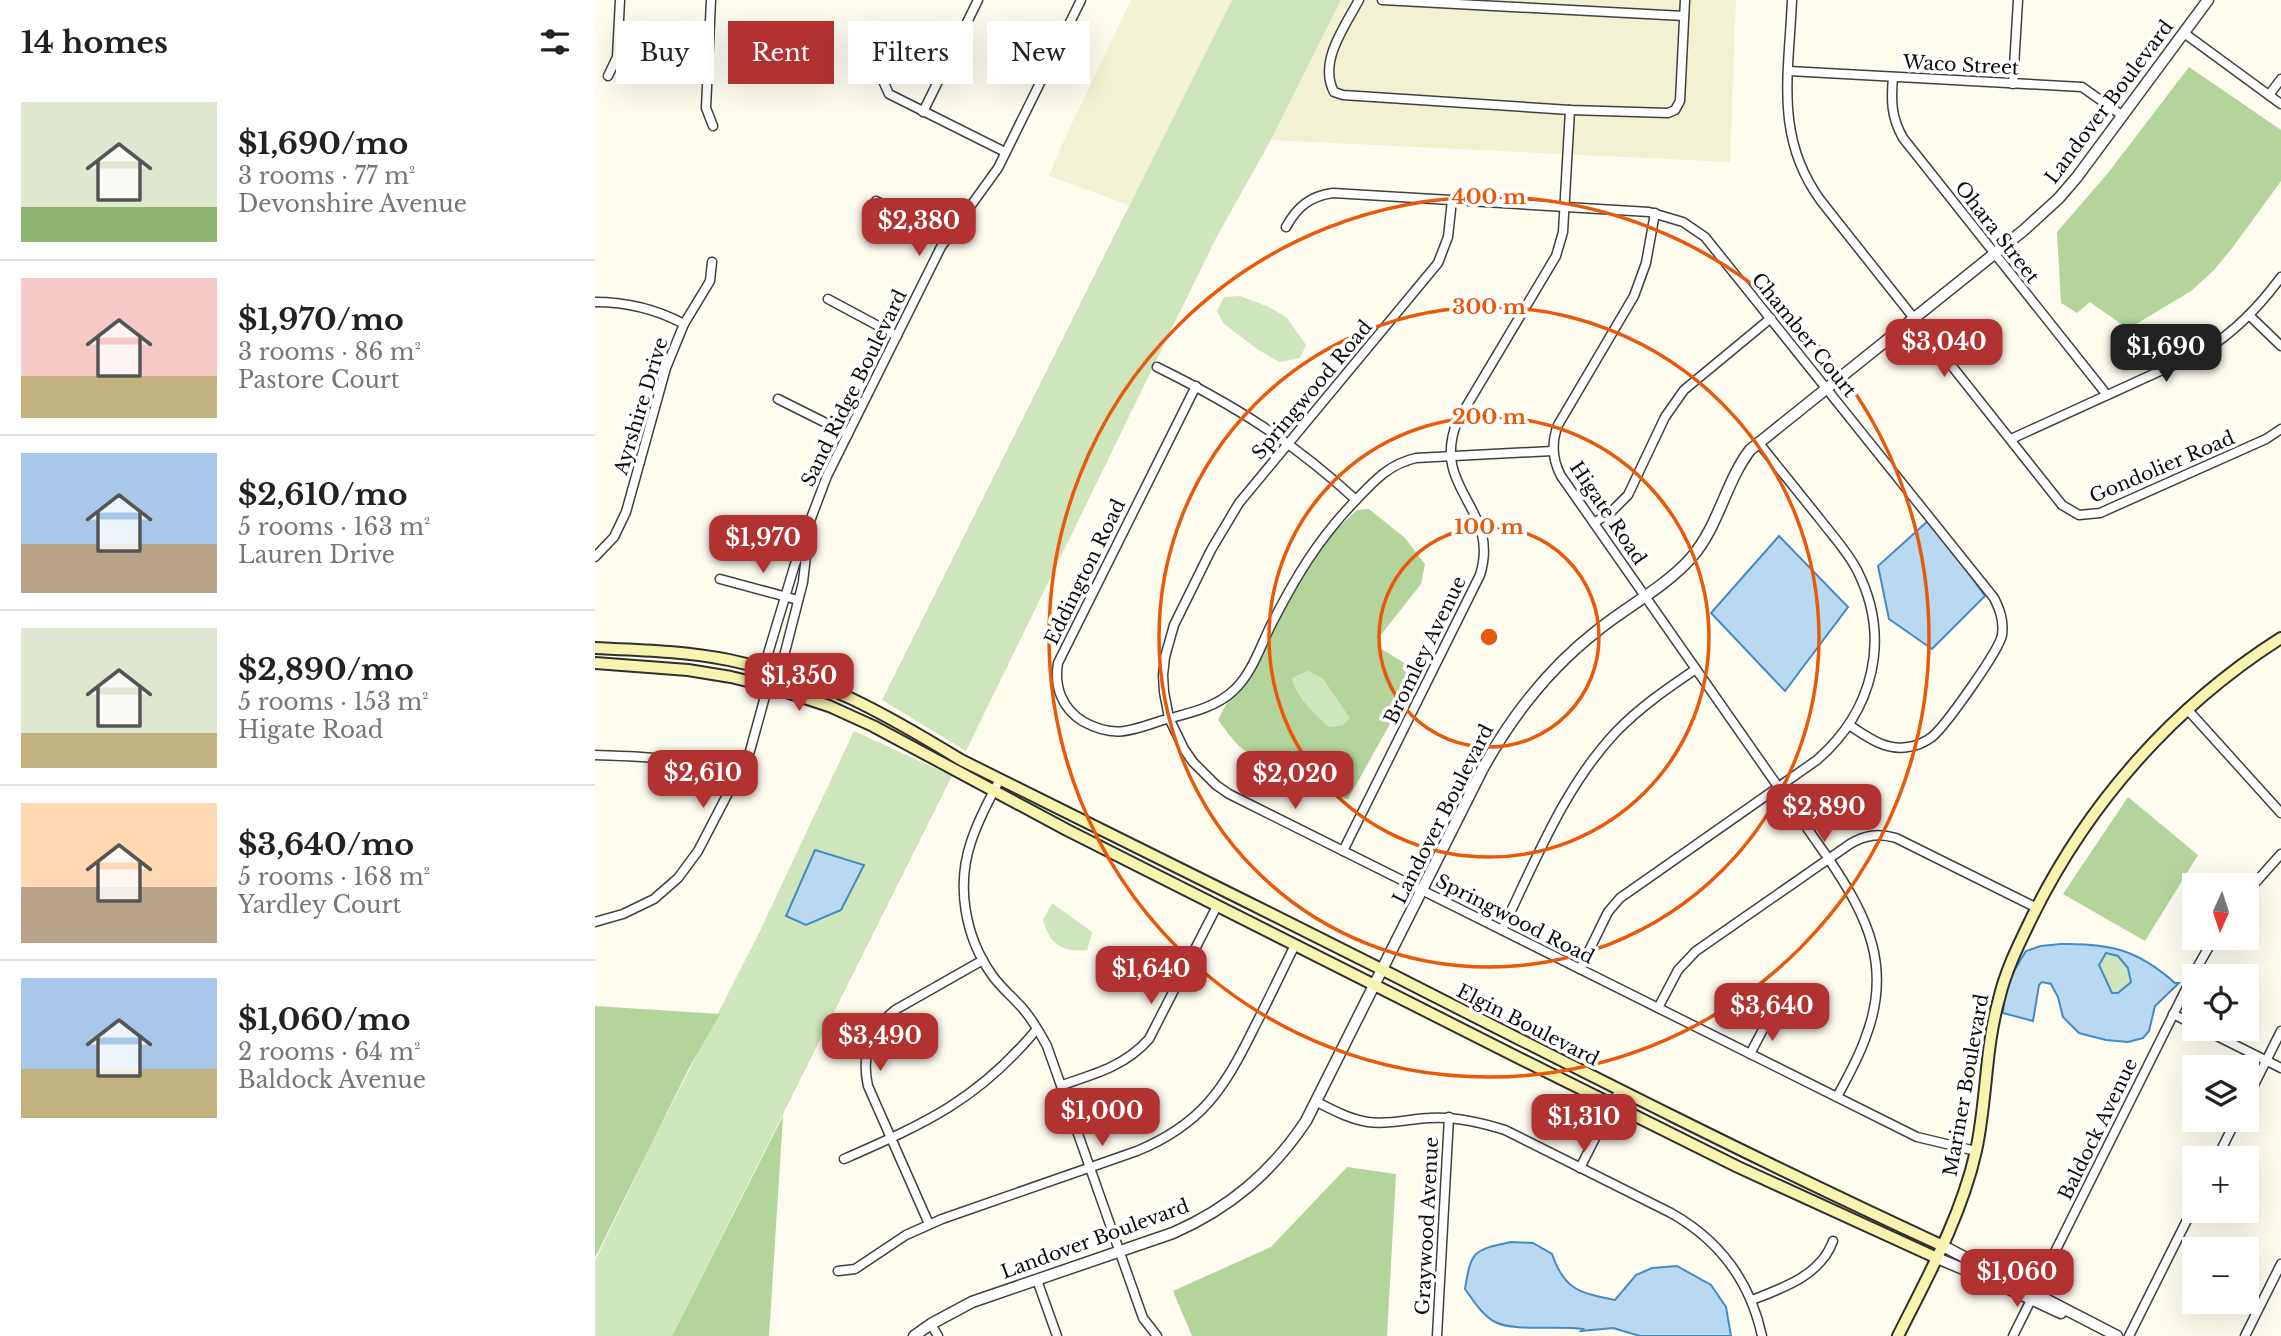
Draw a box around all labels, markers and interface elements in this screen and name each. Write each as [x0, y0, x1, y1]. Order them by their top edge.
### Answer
street label: Landover Boulevard [2040, 16, 2178, 188]
chip: Buy [616, 21, 714, 84]
chip: Rent [728, 21, 834, 84]
chip: Filters [848, 21, 973, 84]
chip: New [987, 21, 1090, 84]
icon: filters [536, 23, 574, 61]
text: 14 homes [21, 24, 168, 61]
street label: Waco Street [1901, 50, 2021, 80]
text: $1,690/mo [238, 125, 408, 162]
icon: home [77, 130, 161, 214]
text: 3 rooms · 77 m² [238, 162, 415, 190]
street label: Ohara Street [1950, 176, 2045, 288]
text: 400 m [1452, 184, 1526, 210]
text: Devonshire Avenue [238, 190, 467, 218]
pin: $2,380 [862, 198, 976, 258]
text: $2,380 [878, 207, 960, 235]
street label: Chamber Court [1747, 268, 1862, 402]
street label: Sand Ridge Boulevard [796, 286, 912, 490]
text: 300 m [1452, 294, 1526, 320]
text: $1,970/mo [238, 301, 404, 338]
icon: home [77, 306, 161, 390]
street label: Springwood Road [1247, 316, 1377, 464]
pin: $3,040 [1887, 320, 2001, 379]
pin: $1,690 [2109, 324, 2223, 384]
text: $3,040 [1901, 328, 1987, 356]
text: $1,690 [2127, 333, 2205, 361]
street label: Ayrshire Drive [609, 335, 673, 478]
text: 3 rooms · 86 m² [238, 338, 421, 366]
text: Pastore Court [238, 366, 400, 394]
text: 200 m [1452, 404, 1526, 430]
street label: Gondolier Road [2086, 426, 2238, 508]
street label: Higate Road [1565, 457, 1651, 569]
text: $2,610/mo [238, 476, 408, 513]
icon: home [77, 481, 161, 565]
street label: Eddington Road [1040, 495, 1130, 649]
text: 5 rooms · 163 m² [238, 513, 430, 541]
text: 100 m [1454, 514, 1524, 540]
pin: $1,970 [706, 516, 820, 575]
text: $1,970 [725, 524, 801, 552]
text: Lauren Drive [238, 541, 395, 569]
street label: Bromley Avenue [1379, 572, 1471, 728]
centre of rings [1477, 625, 1501, 649]
text: $2,890/mo [238, 651, 414, 688]
pin: $1,350 [742, 654, 856, 713]
icon: home [77, 656, 161, 740]
text: $1,350 [761, 662, 837, 690]
text: 5 rooms · 153 m² [238, 688, 429, 716]
text: Higate Road [238, 716, 383, 744]
street label: Landover Boulevard [1388, 720, 1498, 908]
pin: $2,610 [646, 750, 760, 810]
pin: $2,020 [1238, 752, 1352, 811]
text: $2,610 [664, 759, 742, 787]
text: $2,020 [1252, 760, 1338, 788]
pin: $2,890 [1767, 784, 1881, 844]
text: $2,890 [1782, 793, 1866, 821]
text: $3,640/mo [238, 826, 414, 863]
icon: home [77, 831, 161, 915]
text: 5 rooms · 168 m² [238, 863, 430, 891]
street label: Springwood Road [1432, 869, 1598, 969]
north arrow [2182, 873, 2259, 950]
map controls [2182, 873, 2259, 1314]
text: Yardley Court [238, 891, 401, 919]
pin: $1,640 [1094, 946, 1208, 1006]
text: $1,640 [1112, 955, 1190, 983]
button: locate [2182, 964, 2259, 1041]
street label: Elgin Boulevard [1453, 979, 1603, 1071]
pin: $3,640 [1715, 984, 1829, 1043]
text: $3,640 [1730, 992, 1814, 1020]
street label: Mariner Boulevard [1939, 992, 1993, 1178]
text: $1,060/mo [238, 1001, 410, 1038]
icon: home [77, 1006, 161, 1090]
pin: $3,490 [823, 1014, 937, 1073]
text: $3,490 [838, 1022, 922, 1050]
text: 2 rooms · 64 m² [238, 1038, 421, 1066]
street label: Baldock Avenue [2054, 1054, 2142, 1204]
button: layers [2182, 1055, 2259, 1132]
text: Baldock Avenue [238, 1066, 426, 1094]
pin: $1,000 [1045, 1088, 1159, 1148]
pin: $1,310 [1527, 1094, 1641, 1154]
text: $1,000 [1061, 1097, 1143, 1125]
text: $1,310 [1548, 1103, 1620, 1131]
street label: Graywood Avenue [1411, 1136, 1443, 1316]
button: + [2182, 1146, 2259, 1223]
street label: Landover Boulevard [998, 1194, 1192, 1284]
button: − [2182, 1237, 2259, 1314]
pin: $1,060 [1960, 1250, 2074, 1309]
text: $1,060 [1977, 1258, 2057, 1286]

